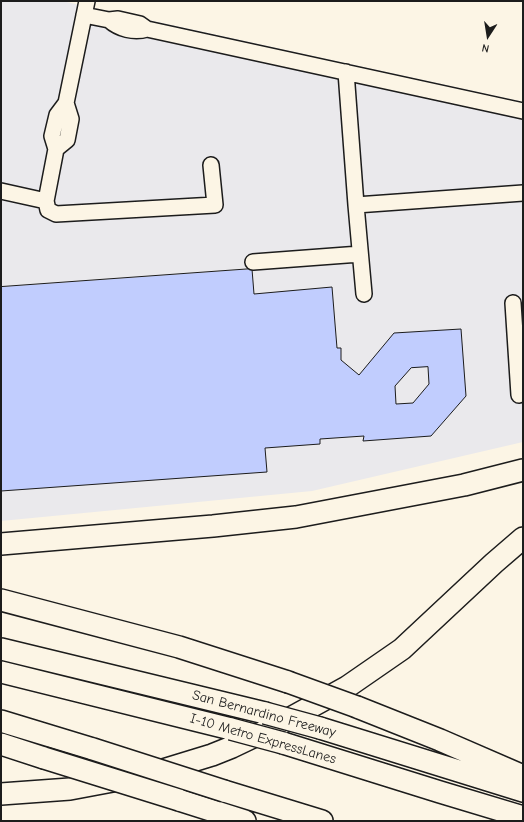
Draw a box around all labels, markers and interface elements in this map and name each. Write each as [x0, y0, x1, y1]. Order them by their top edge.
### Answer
north arrow [468, 16, 508, 56]
text: N [481, 41, 490, 55]
street label: San Bernardino Freeway [190, 687, 338, 741]
street label: I-10 Metro ExpressLanes [188, 710, 338, 768]

